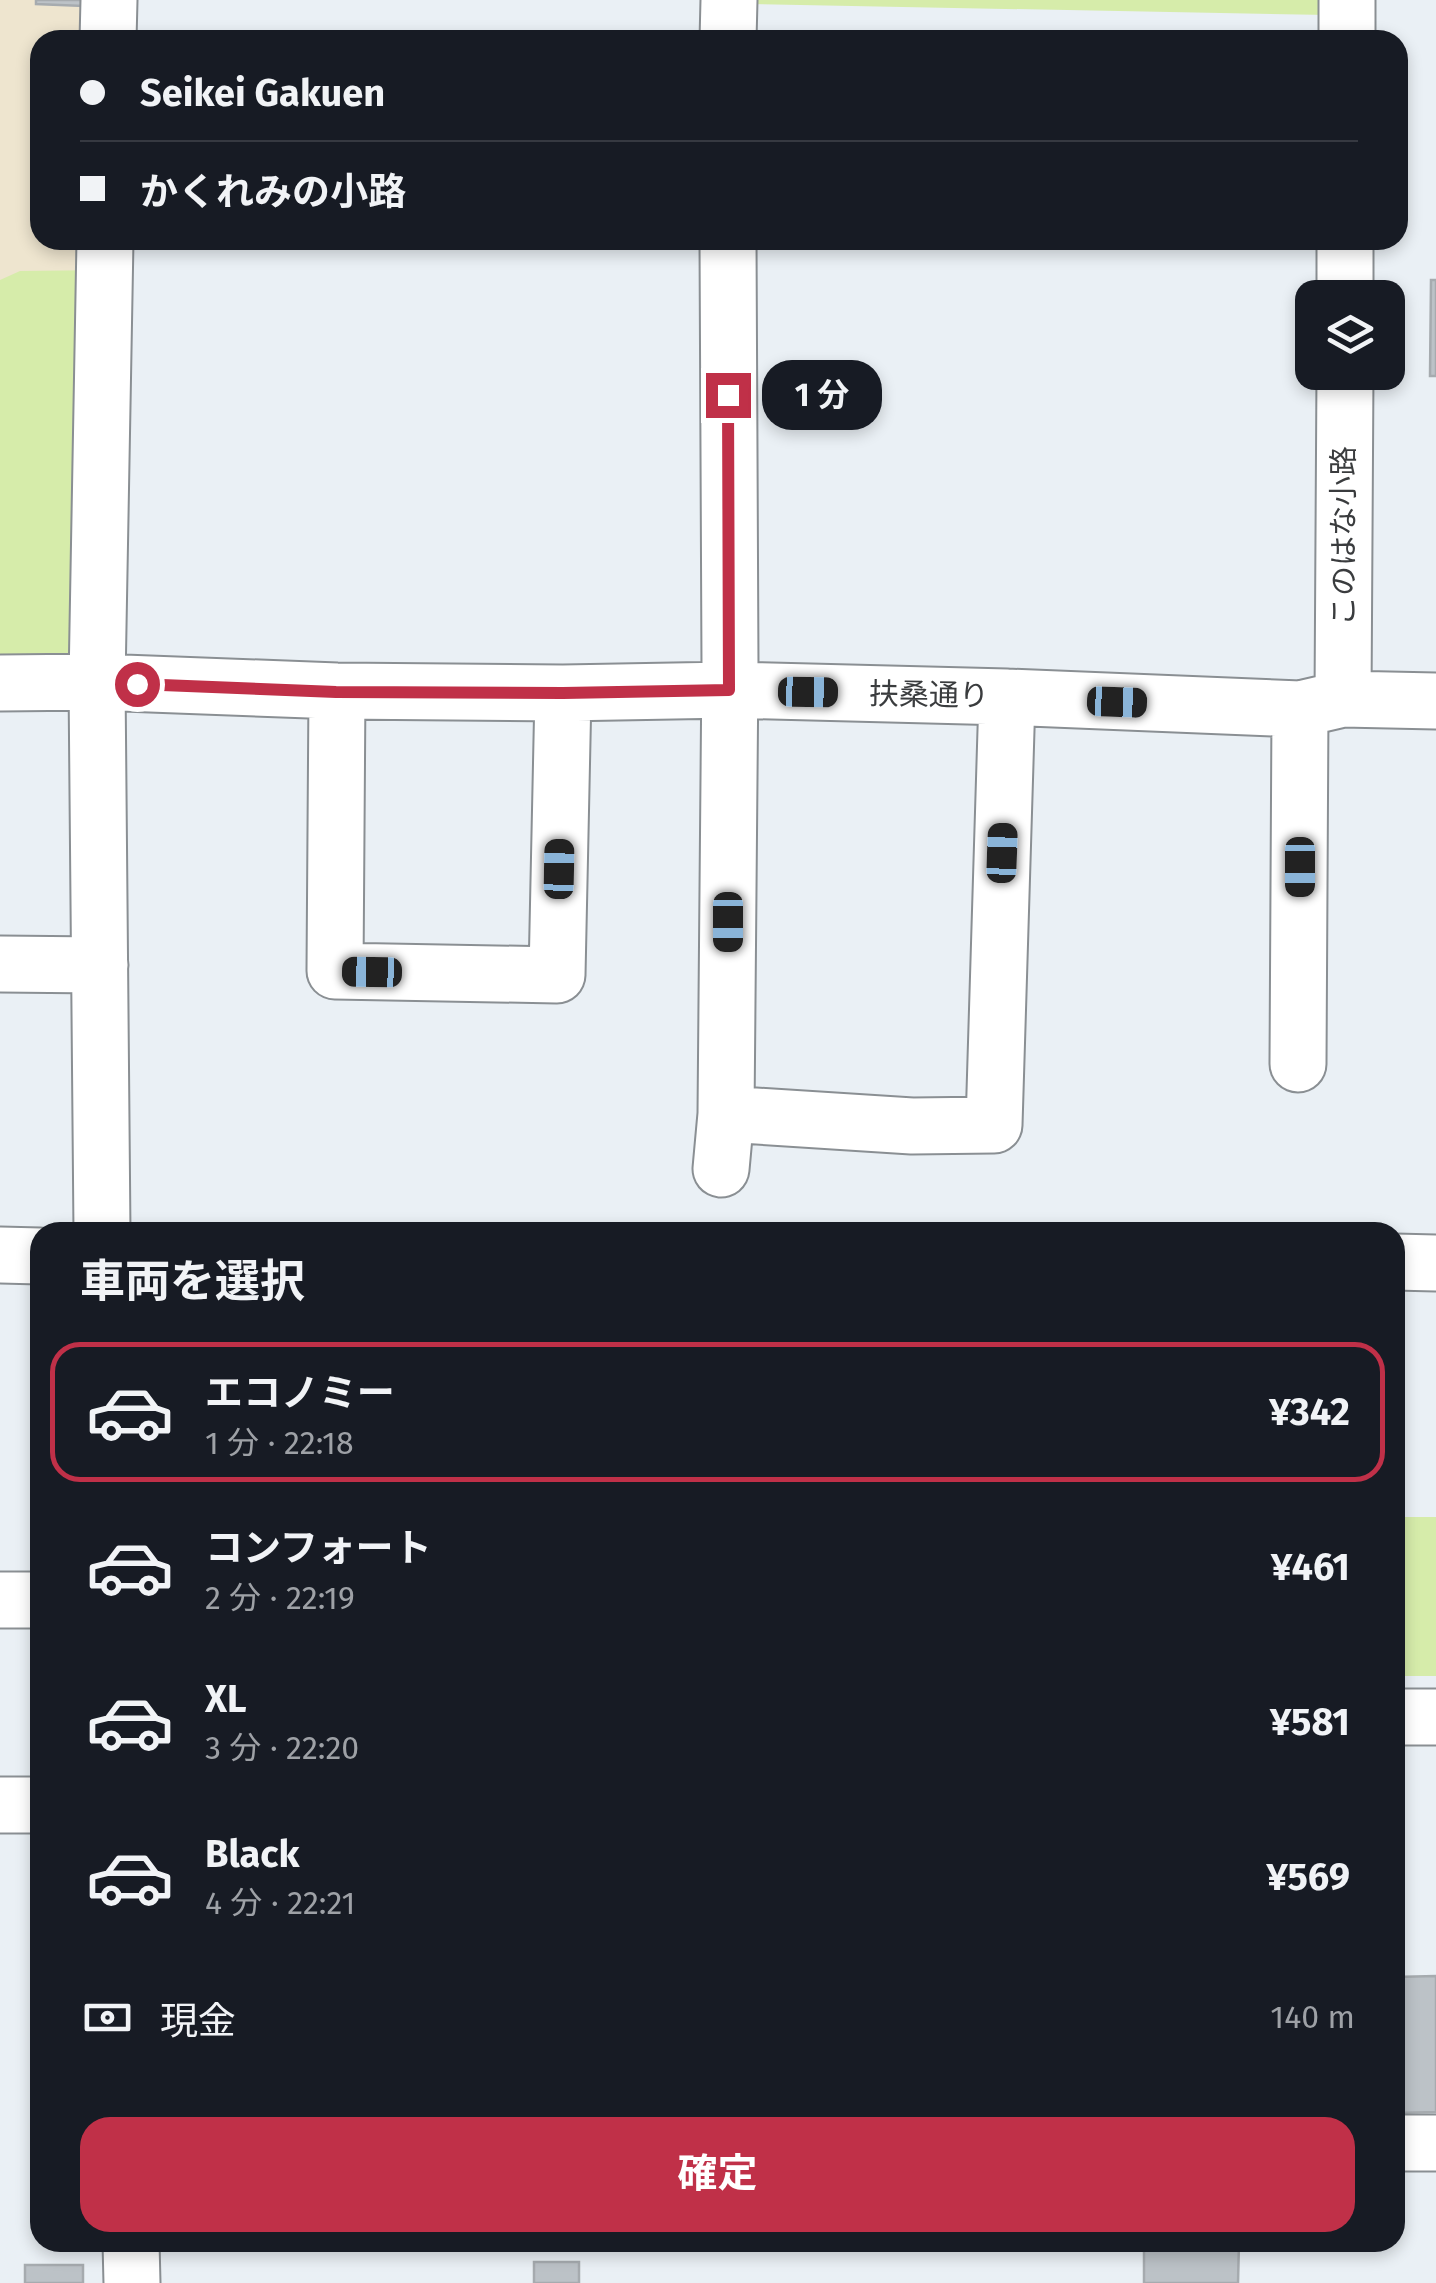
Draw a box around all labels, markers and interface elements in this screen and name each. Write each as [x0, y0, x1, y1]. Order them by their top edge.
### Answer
text: Seikei Gakuen [140, 70, 385, 116]
text: かくれみの小路 [140, 169, 406, 215]
map controls [1295, 280, 1405, 390]
button: layers [1295, 280, 1405, 390]
callout: 1 分 [763, 360, 883, 430]
route end [706, 373, 751, 418]
text: 1 分 [795, 376, 849, 414]
street label: このはな小路 [1326, 446, 1362, 626]
route start [115, 662, 160, 707]
car [778, 676, 838, 708]
street label: 扶桑通り [869, 676, 989, 714]
car [1086, 686, 1148, 718]
car [986, 822, 1018, 884]
car [1285, 837, 1315, 897]
car [543, 839, 575, 899]
car [713, 892, 743, 952]
car [342, 956, 402, 988]
text: 車両を選択 [80, 1255, 305, 1309]
icon: car [85, 1367, 175, 1457]
text: エコノミー [205, 1370, 395, 1416]
text: ¥342 [1269, 1389, 1350, 1435]
text: 1 分 · 22:18 [205, 1424, 354, 1462]
icon: car [85, 1522, 175, 1612]
text: コンフォート [205, 1525, 432, 1571]
text: ¥461 [1271, 1544, 1350, 1590]
text: 2 分 · 22:19 [205, 1579, 355, 1617]
text: XL [205, 1676, 247, 1722]
icon: car [85, 1677, 175, 1767]
text: ¥581 [1270, 1699, 1350, 1745]
text: 3 分 · 22:20 [205, 1729, 359, 1767]
text: Black [205, 1831, 300, 1877]
icon: car [85, 1832, 175, 1922]
text: ¥569 [1266, 1854, 1350, 1900]
text: 4 分 · 22:21 [205, 1884, 355, 1922]
icon: cash [80, 1990, 135, 2045]
text: 現金 [160, 1998, 236, 2044]
text: 140 m [1270, 1998, 1355, 2036]
button: 確定 [80, 2117, 1355, 2232]

